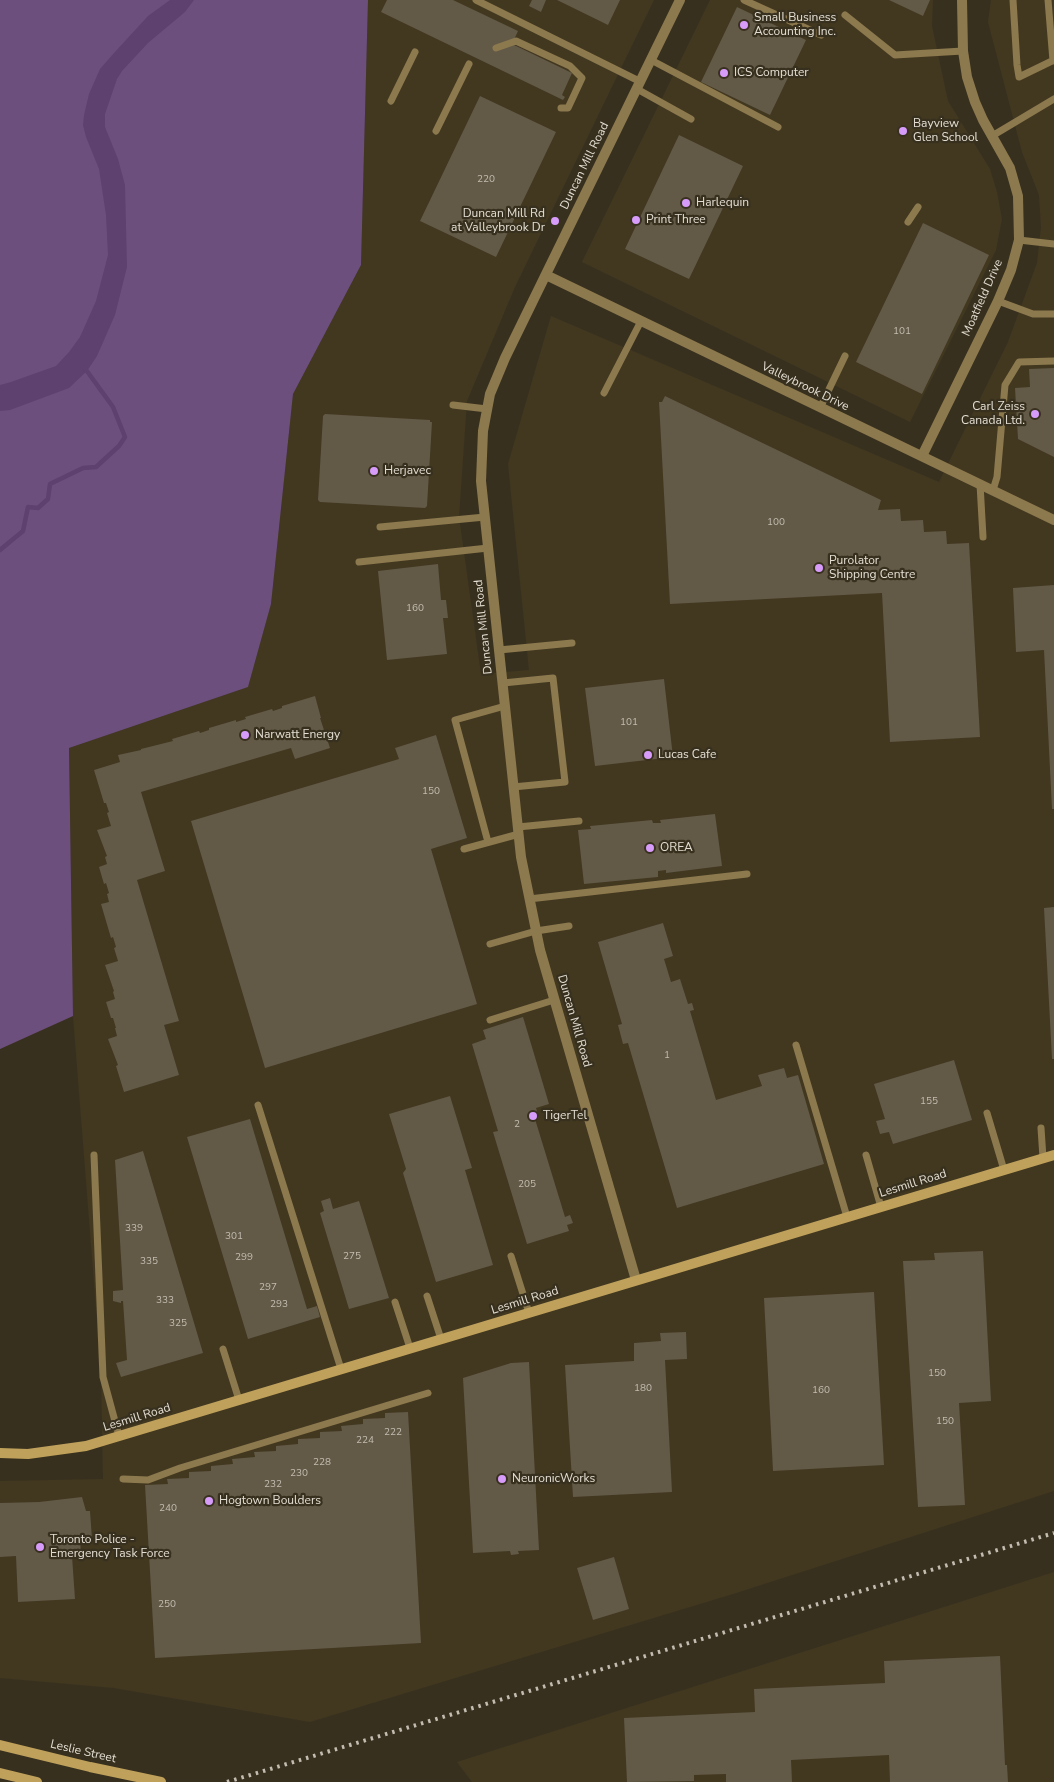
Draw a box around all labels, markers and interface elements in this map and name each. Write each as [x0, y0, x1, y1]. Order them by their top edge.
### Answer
place label: Small Business Accounting Inc. [754, 11, 836, 39]
marker: Small Business Accounting Inc. [738, 19, 750, 31]
place label: ICS Computer [734, 66, 809, 80]
marker: ICS Computer [718, 67, 730, 79]
place label: Bayview Glen School [913, 117, 978, 145]
street label: Duncan Mill Road [558, 120, 612, 212]
marker: Bayview Glen School [897, 125, 909, 137]
house number: 220 [477, 174, 495, 186]
place label: Harlequin [696, 196, 749, 210]
marker: Harlequin [680, 197, 692, 209]
place label: Duncan Mill Rd at Valleybrook Dr [451, 207, 545, 235]
place label: Print Three [646, 213, 706, 227]
marker: Print Three [630, 214, 642, 226]
marker: Duncan Mill Rd at Valleybrook Dr [549, 215, 561, 227]
street label: Moatfield Drive [960, 257, 1006, 339]
house number: 101 [893, 326, 911, 338]
street label: Valleybrook Drive [759, 360, 851, 414]
place label: Carl Zeiss Canada Ltd. [961, 400, 1025, 428]
marker: Carl Zeiss Canada Ltd. [1029, 408, 1041, 420]
place label: Herjavec [384, 464, 431, 478]
marker: Herjavec [368, 465, 380, 477]
house number: 100 [767, 517, 785, 529]
place label: Purolator Shipping Centre [829, 554, 915, 582]
marker: Purolator Shipping Centre [813, 562, 825, 574]
street label: Duncan Mill Road [472, 579, 496, 675]
house number: 160 [406, 603, 424, 615]
house number: 101 [620, 717, 638, 729]
place label: Narwatt Energy [255, 728, 340, 742]
marker: Narwatt Energy [239, 729, 251, 741]
place label: Lucas Cafe [658, 748, 716, 762]
marker: Lucas Cafe [642, 749, 654, 761]
house number: 150 [422, 786, 440, 798]
place label: OREA [660, 841, 693, 855]
marker: OREA [644, 842, 656, 854]
street label: Duncan Mill Road [554, 973, 594, 1069]
house number: 1 [664, 1050, 670, 1062]
house number: 155 [920, 1096, 938, 1108]
place label: TigerTel [543, 1109, 587, 1123]
marker: TigerTel [527, 1110, 539, 1122]
house number: 2 [514, 1119, 520, 1131]
street label: Lesmill Road [878, 1167, 948, 1201]
house number: 205 [518, 1179, 536, 1191]
house number: 339 [125, 1223, 143, 1235]
house number: 301 [225, 1231, 243, 1243]
house number: 275 [343, 1251, 361, 1263]
house number: 299 [235, 1252, 253, 1264]
house number: 335 [140, 1256, 158, 1268]
house number: 297 [259, 1282, 277, 1294]
street label: Lesmill Road [490, 1284, 560, 1318]
house number: 333 [156, 1295, 174, 1307]
house number: 293 [270, 1299, 288, 1311]
house number: 325 [169, 1318, 187, 1330]
house number: 150 [928, 1368, 946, 1380]
house number: 180 [634, 1383, 652, 1395]
house number: 160 [812, 1385, 830, 1397]
street label: Lesmill Road [102, 1401, 172, 1435]
house number: 150 [936, 1416, 954, 1428]
house number: 222 [384, 1427, 402, 1439]
house number: 224 [356, 1435, 374, 1447]
house number: 228 [313, 1457, 331, 1469]
house number: 230 [290, 1468, 308, 1480]
place label: NeuronicWorks [512, 1472, 595, 1486]
marker: NeuronicWorks [496, 1473, 508, 1485]
house number: 232 [264, 1479, 282, 1491]
place label: Hogtown Boulders [219, 1494, 321, 1508]
marker: Hogtown Boulders [203, 1495, 215, 1507]
house number: 240 [159, 1503, 177, 1515]
place label: Toronto Police - Emergency Task Force [50, 1533, 170, 1561]
marker: Toronto Police - Emergency Task Force [34, 1541, 46, 1553]
house number: 250 [158, 1599, 176, 1611]
street label: Leslie Street [49, 1737, 117, 1767]

